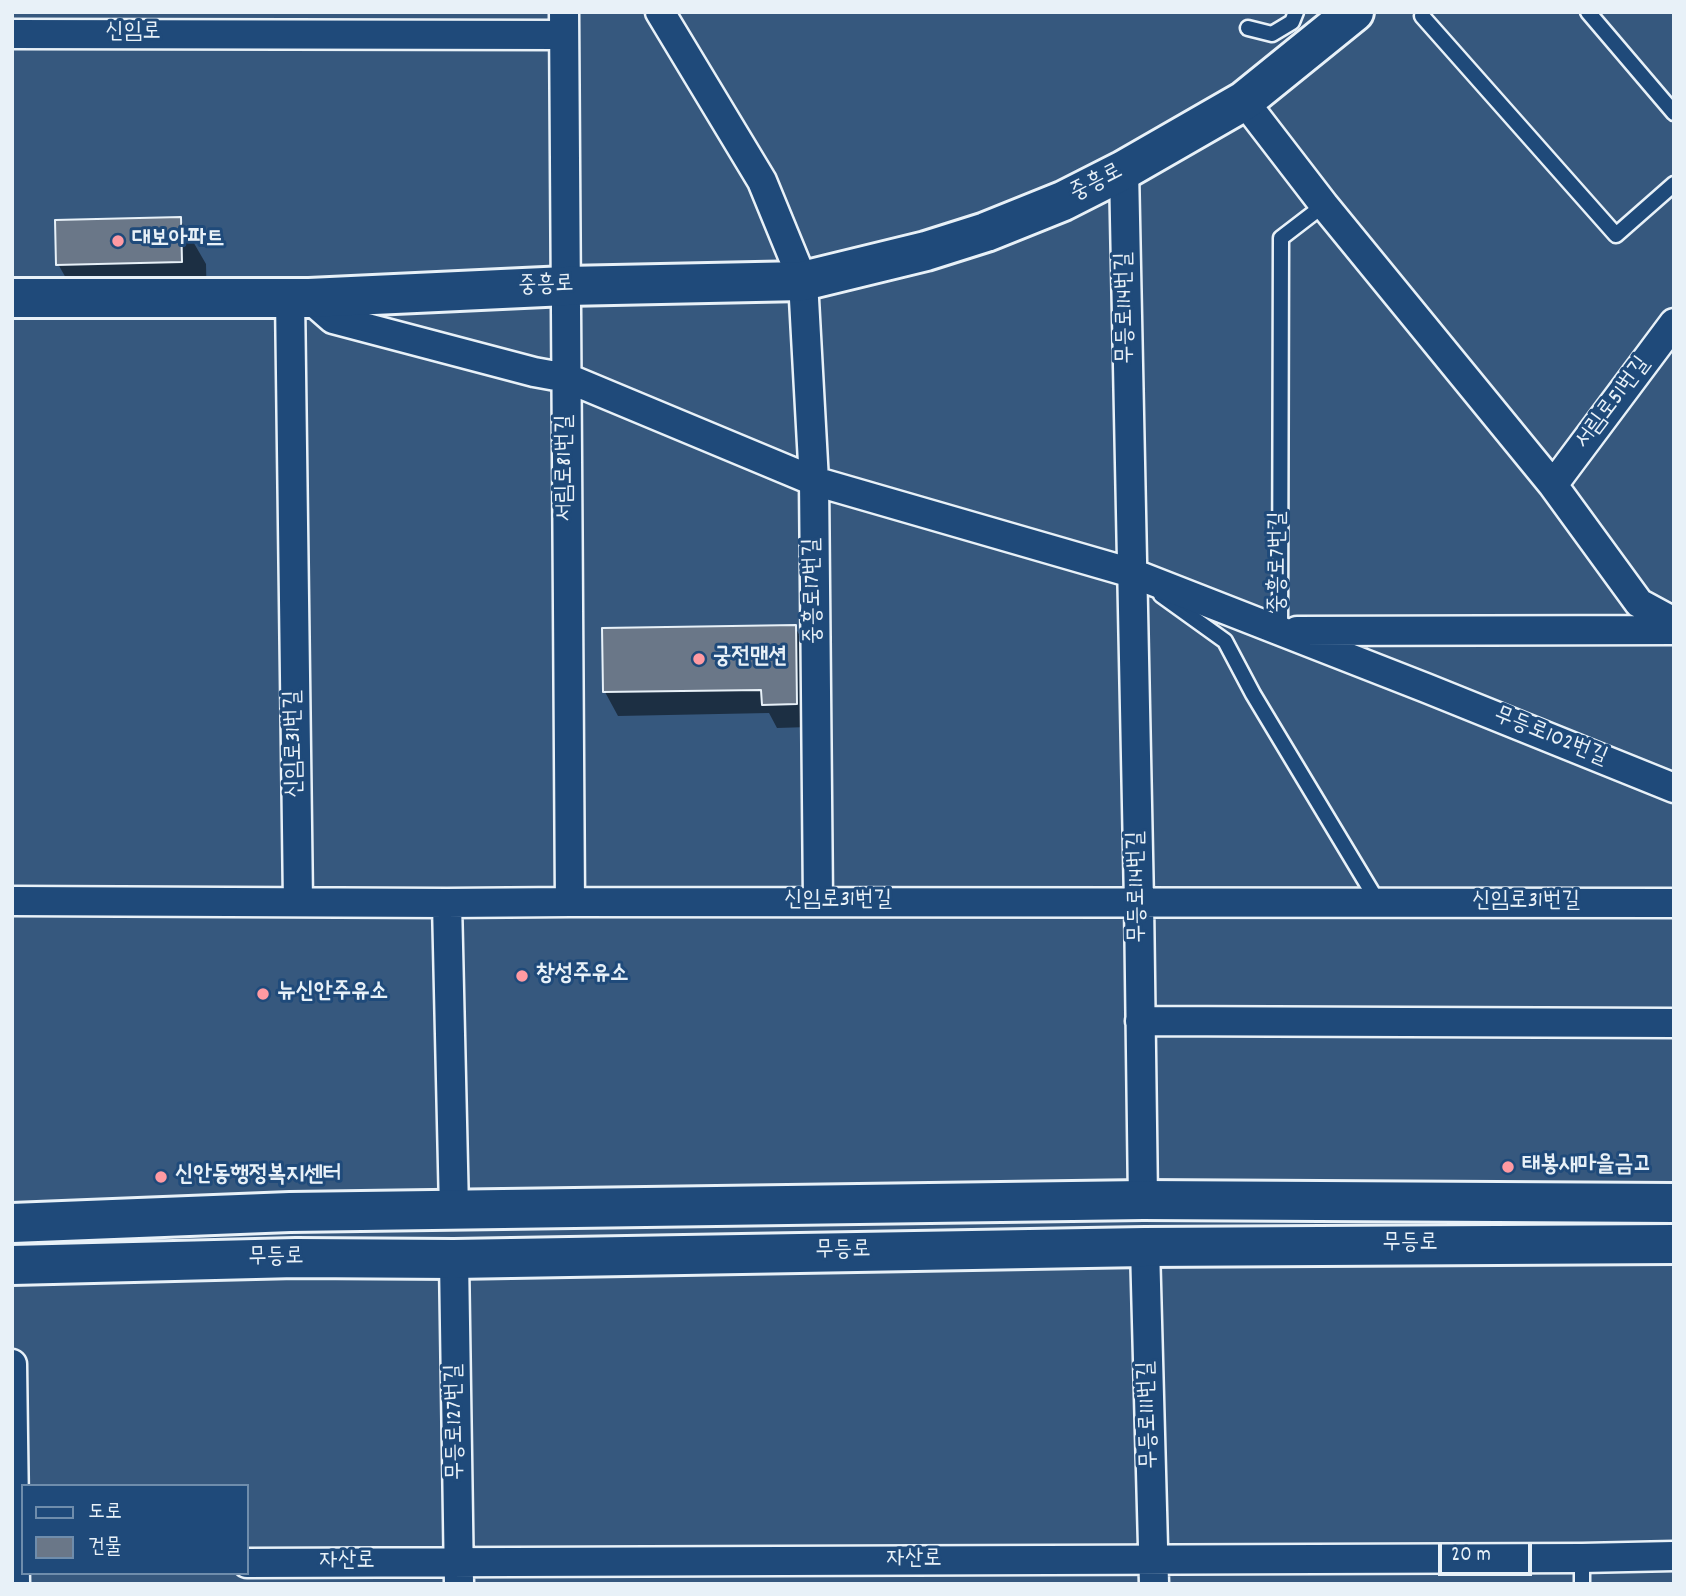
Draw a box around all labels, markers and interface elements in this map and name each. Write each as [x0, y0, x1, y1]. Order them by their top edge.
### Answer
street label: 신임로 [105, 20, 161, 48]
street label: 중흥로 [1066, 159, 1128, 209]
place label: 대보아파트 [132, 227, 225, 255]
marker: 대보아파트 [110, 233, 126, 249]
street label: 무등로114번길 [1112, 252, 1142, 364]
street label: 중흥로 [518, 272, 574, 302]
street label: 서림로51번길 [1570, 352, 1658, 456]
street label: 서림로81번길 [553, 415, 581, 521]
street label: 중흥로7번길 [1266, 511, 1294, 613]
street label: 중흥로17번길 [800, 538, 830, 644]
place label: 궁전맨션 [713, 645, 787, 673]
marker: 궁전맨션 [691, 651, 707, 667]
street label: 신임로31번길 [281, 690, 311, 798]
street label: 무등로102번길 [1489, 703, 1611, 773]
street label: 무등로114번길 [1124, 831, 1154, 943]
street label: 신임로31번길 [784, 888, 892, 916]
street label: 신임로31번길 [1472, 889, 1580, 917]
place label: 창성주유소 [536, 962, 629, 990]
marker: 창성주유소 [514, 968, 530, 984]
place label: 뉴신안주유소 [277, 980, 388, 1008]
marker: 뉴신안주유소 [255, 986, 271, 1002]
place label: 태봉새마을금고 [1522, 1153, 1652, 1181]
marker: 태봉새마을금고 [1500, 1159, 1516, 1175]
place label: 신안동행정복지센터 [175, 1163, 342, 1191]
marker: 신안동행정복지센터 [153, 1169, 169, 1185]
street label: 무등로 [1382, 1231, 1438, 1259]
street label: 무등로 [815, 1238, 871, 1266]
street label: 무등로 [248, 1245, 304, 1273]
street label: 무등로111번길 [1134, 1361, 1166, 1469]
street label: 무등로127번길 [442, 1364, 472, 1480]
legend [21, 1484, 248, 1575]
text: 도로 [88, 1498, 122, 1528]
scale bar [1441, 1530, 1536, 1574]
text: 건물 [88, 1533, 122, 1563]
text: 20 m [1451, 1541, 1491, 1571]
street label: 자산로 [886, 1547, 942, 1575]
street label: 자산로 [319, 1549, 375, 1577]

